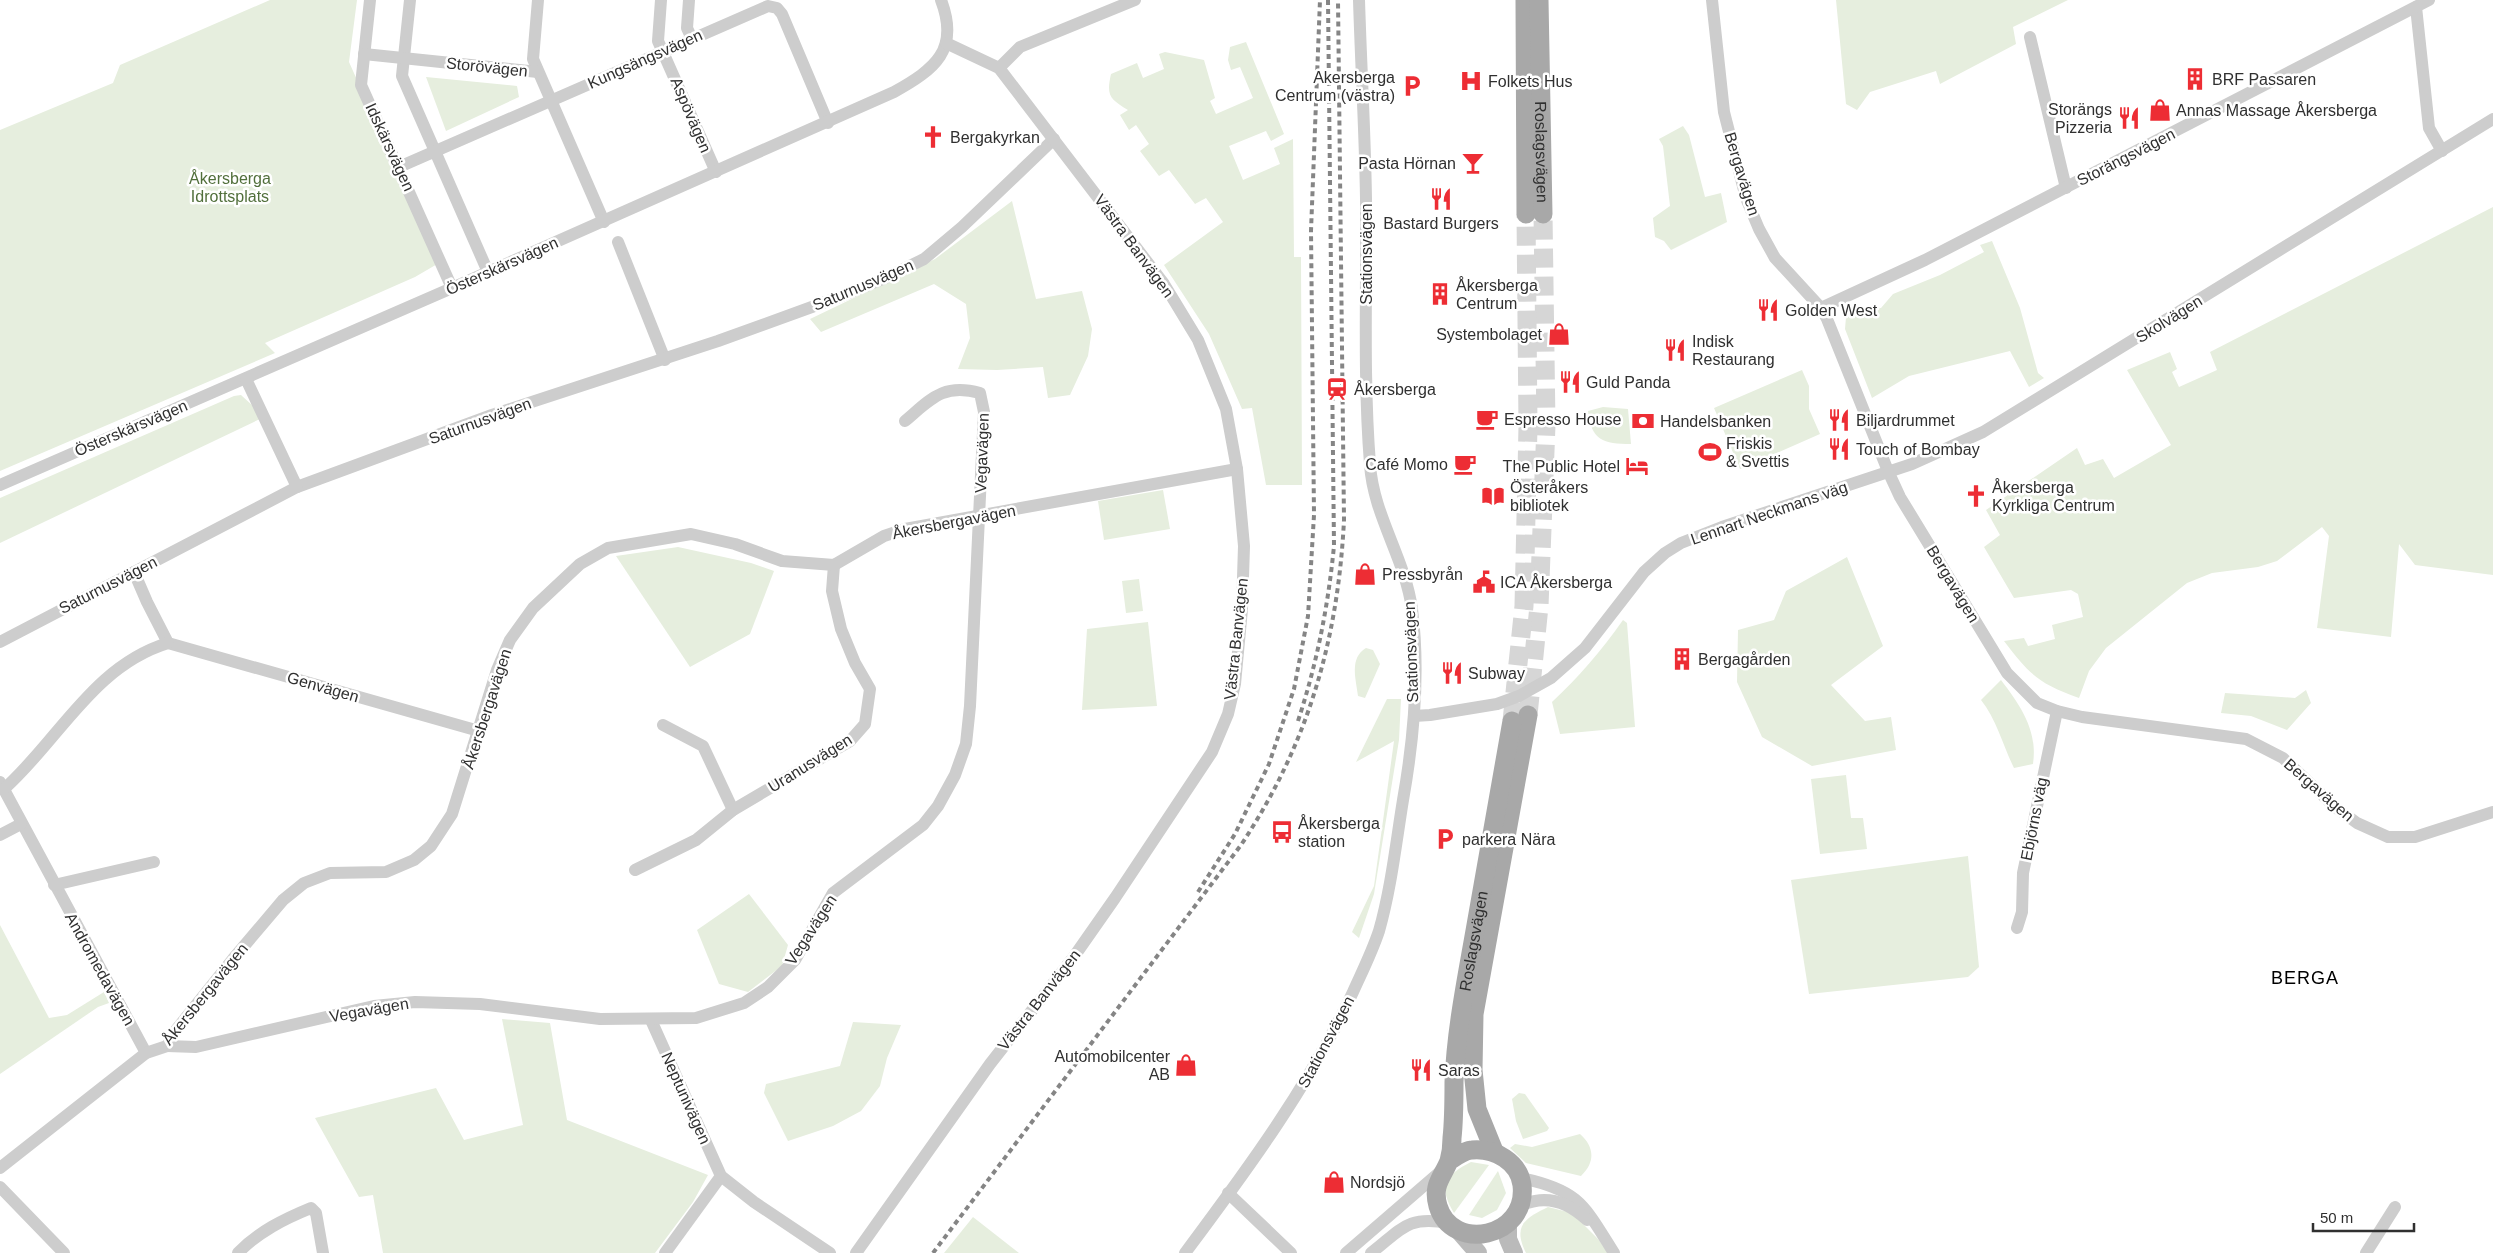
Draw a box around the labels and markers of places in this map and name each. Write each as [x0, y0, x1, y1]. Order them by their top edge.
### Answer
building icon: BRF Passaren [2182, 66, 2208, 92]
hospital icon: Folkets Hus [1458, 68, 1484, 94]
place label: Akersberga Centrum (västra) [1275, 69, 1395, 104]
place label: BRF Passaren [2212, 71, 2316, 88]
parking icon: Akersberga Centrum (västra) [1399, 73, 1425, 99]
place label: Folkets Hus [1488, 73, 1572, 90]
shop icon: Annas Massage Åkersberga [2147, 97, 2173, 123]
place label: Storängs Pizzeria [2048, 101, 2112, 136]
place label: Annas Massage Åkersberga [2176, 101, 2377, 119]
restaurant icon: Storängs Pizzeria [2116, 105, 2142, 131]
church icon: Bergakyrkan [920, 124, 946, 150]
place label: Bergakyrkan [950, 129, 1040, 146]
bar icon: Pasta Hörnan [1460, 150, 1486, 176]
place label: Pasta Hörnan [1358, 155, 1456, 172]
restaurant icon: Bastard Burgers [1428, 186, 1454, 212]
place label: Bastard Burgers [1383, 215, 1499, 232]
place label: Åkersberga Centrum [1456, 276, 1538, 312]
building icon: Åkersberga Centrum [1427, 281, 1453, 307]
restaurant icon: Golden West [1755, 297, 1781, 323]
place label: Golden West [1785, 302, 1878, 319]
shop icon: Systembolaget [1546, 321, 1572, 347]
place label: Systembolaget [1436, 326, 1543, 343]
place label: Indisk Restaurang [1692, 333, 1775, 368]
restaurant icon: Indisk Restaurang [1662, 337, 1688, 363]
restaurant icon: Guld Panda [1557, 369, 1583, 395]
place label: Guld Panda [1586, 374, 1671, 391]
station icon: Åkersberga [1324, 376, 1350, 402]
place label: Åkersberga [1354, 380, 1436, 398]
cafe icon: Espresso House [1474, 406, 1500, 432]
restaurant icon: Biljardrummet [1826, 407, 1852, 433]
bank icon: Handelsbanken [1630, 408, 1656, 434]
place label: Espresso House [1504, 411, 1621, 428]
place label: Biljardrummet [1856, 412, 1955, 429]
place label: Handelsbanken [1660, 413, 1771, 430]
place label: Friskis & Svettis [1726, 435, 1789, 470]
restaurant icon: Touch of Bombay [1826, 436, 1852, 462]
sports icon: Friskis & Svettis [1697, 439, 1723, 465]
place label: Touch of Bombay [1856, 441, 1980, 458]
cafe icon: Café Momo [1452, 451, 1478, 477]
hotel icon: The Public Hotel [1624, 453, 1650, 479]
place label: Café Momo [1365, 456, 1448, 473]
place label: The Public Hotel [1503, 458, 1620, 475]
place label: Åkersberga Kyrkliga Centrum [1992, 478, 2115, 514]
place label: Österåkers bibliotek [1510, 479, 1588, 514]
library icon: Österåkers bibliotek [1480, 483, 1506, 509]
church icon: Åkersberga Kyrkliga Centrum [1963, 483, 1989, 509]
shop icon: Pressbyrån [1352, 561, 1378, 587]
place label: Pressbyrån [1382, 566, 1463, 583]
public building icon: ICA Åkersberga [1471, 569, 1497, 595]
place label: ICA Åkersberga [1500, 573, 1612, 591]
building icon: Bergagården [1669, 646, 1695, 672]
place label: Bergagården [1698, 651, 1791, 668]
restaurant icon: Subway [1439, 660, 1465, 686]
place label: Subway [1468, 665, 1525, 682]
place label: Åkersberga station [1298, 814, 1380, 850]
bus stop icon: Åkersberga station [1269, 819, 1295, 845]
parking icon: parkera Nära [1432, 826, 1458, 852]
place label: parkera Nära [1462, 831, 1555, 848]
place label: Automobilcenter AB [1054, 1048, 1171, 1083]
shop icon: Automobilcenter AB [1173, 1052, 1199, 1078]
restaurant icon: Saras [1408, 1057, 1434, 1083]
place label: Saras [1438, 1062, 1480, 1079]
shop icon: Nordsjö [1321, 1169, 1347, 1195]
place label: Nordsjö [1350, 1174, 1405, 1191]

